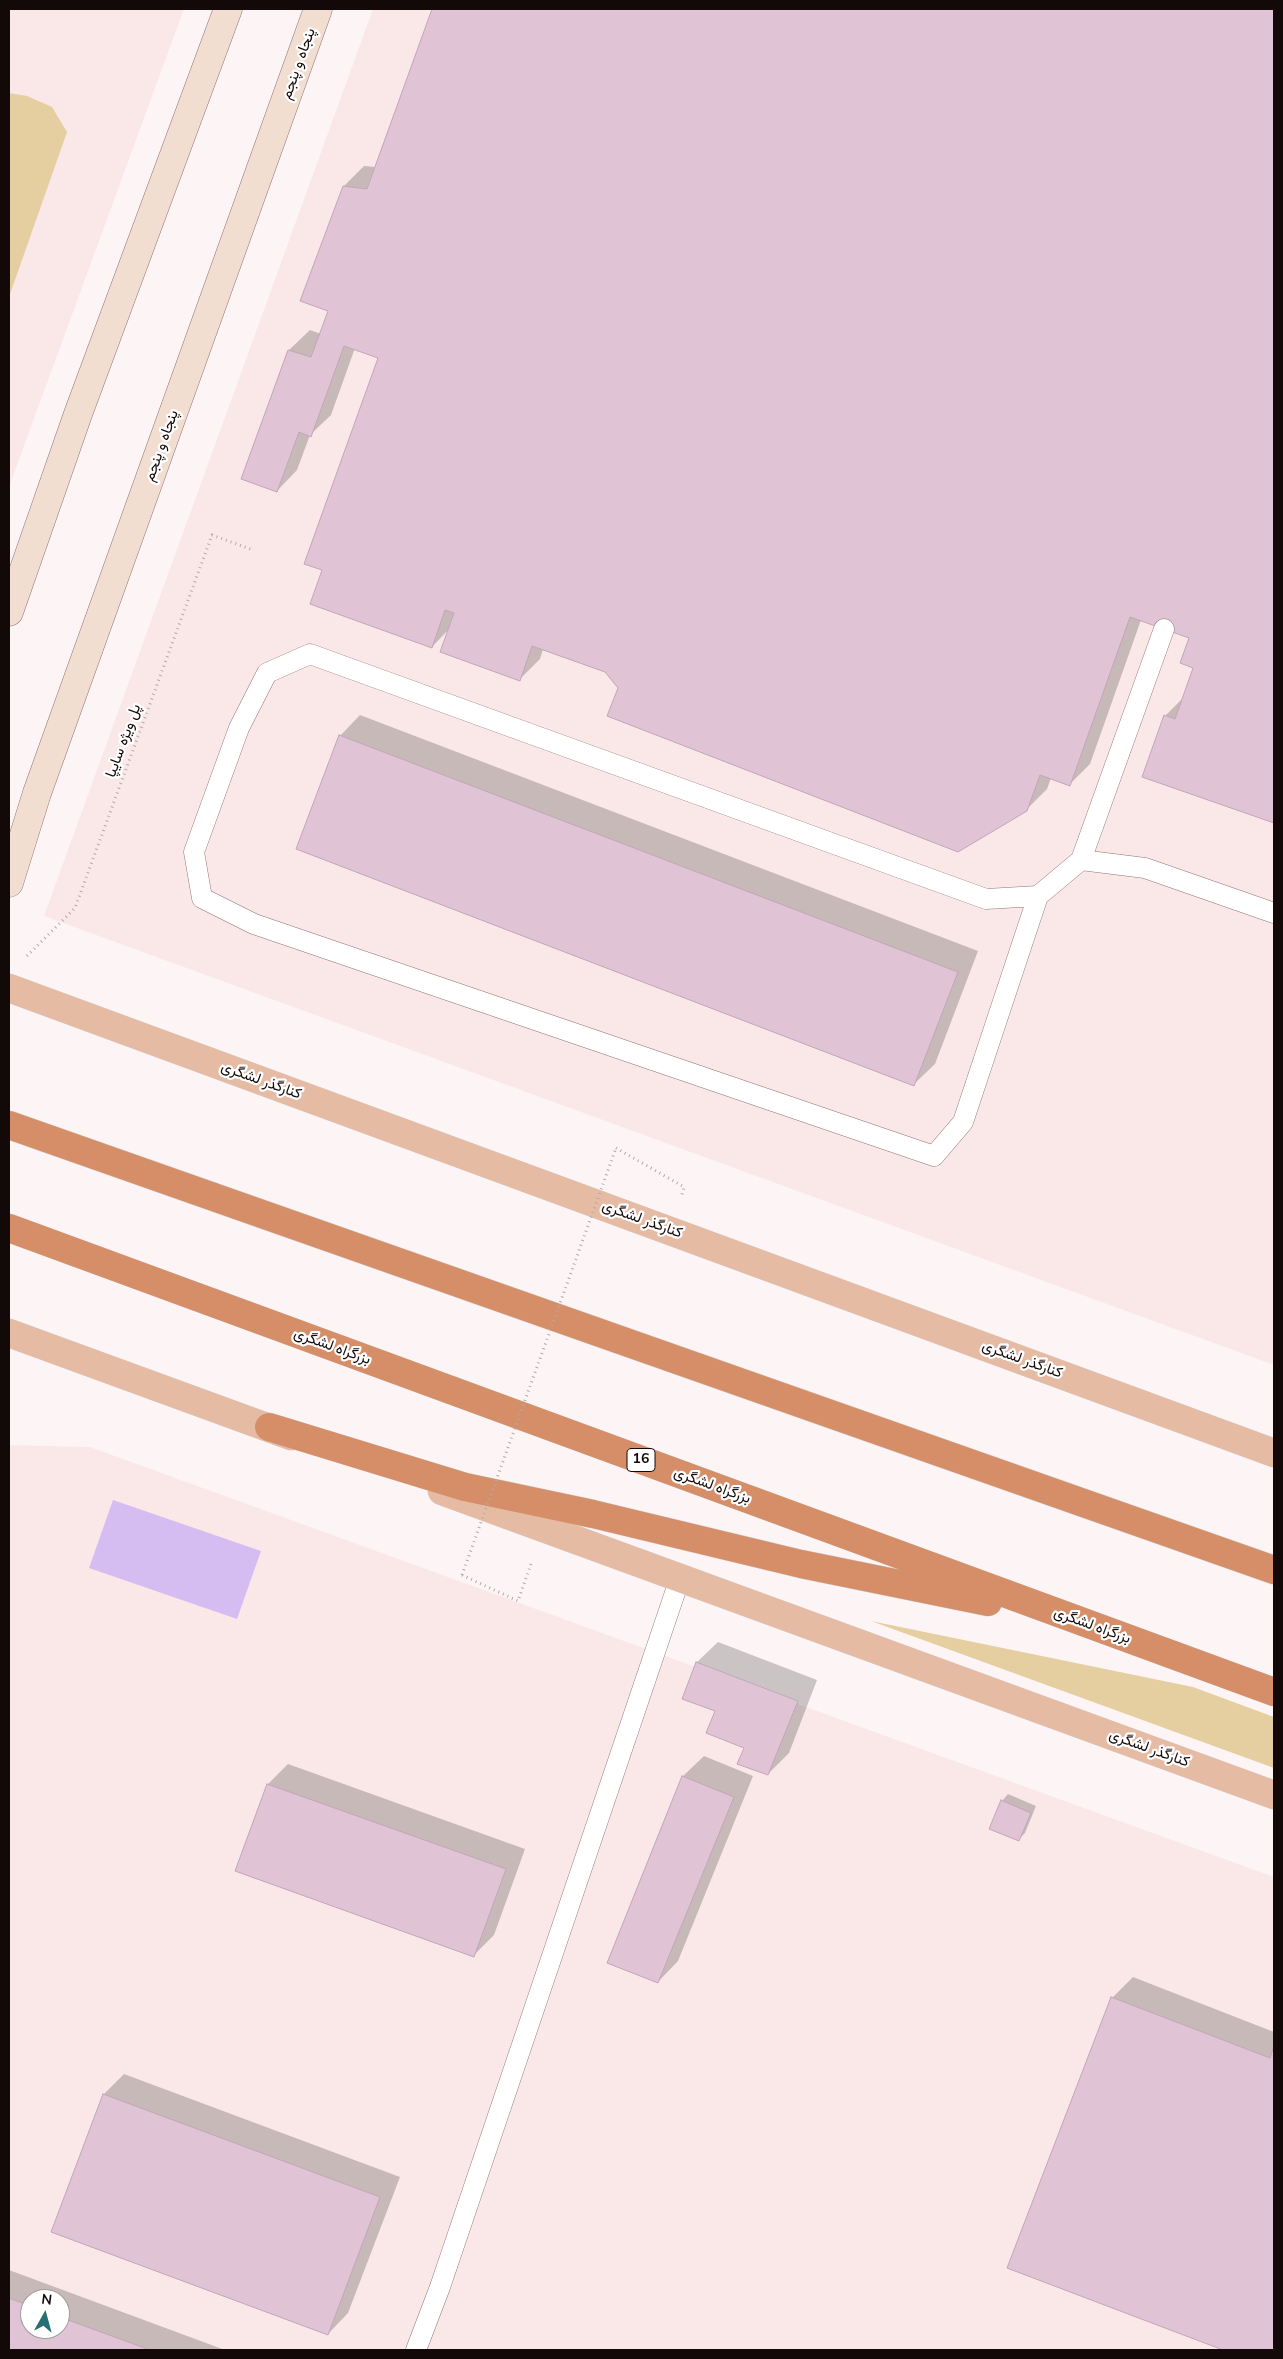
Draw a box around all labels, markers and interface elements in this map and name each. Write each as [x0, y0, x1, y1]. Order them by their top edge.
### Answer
street label: پنجاه و پنجم [278, 26, 320, 102]
street label: پنجاه و پنجم [141, 408, 183, 484]
street label: پل ویژه سایپا [102, 702, 146, 780]
street label: کنارگذر لشگری [218, 1058, 304, 1104]
street label: کنارگذر لشگری [599, 1197, 685, 1243]
street label: بزرگراه لشگری [291, 1325, 373, 1369]
street label: کنارگذر لشگری [979, 1337, 1065, 1383]
road number: 16 [627, 1448, 655, 1472]
street label: بزرگراه لشگری [671, 1464, 753, 1508]
street label: بزرگراه لشگری [1051, 1604, 1133, 1648]
street label: کنارگذر لشگری [1106, 1726, 1192, 1772]
north arrow [20, 2289, 70, 2339]
text: N [40, 2290, 53, 2310]

